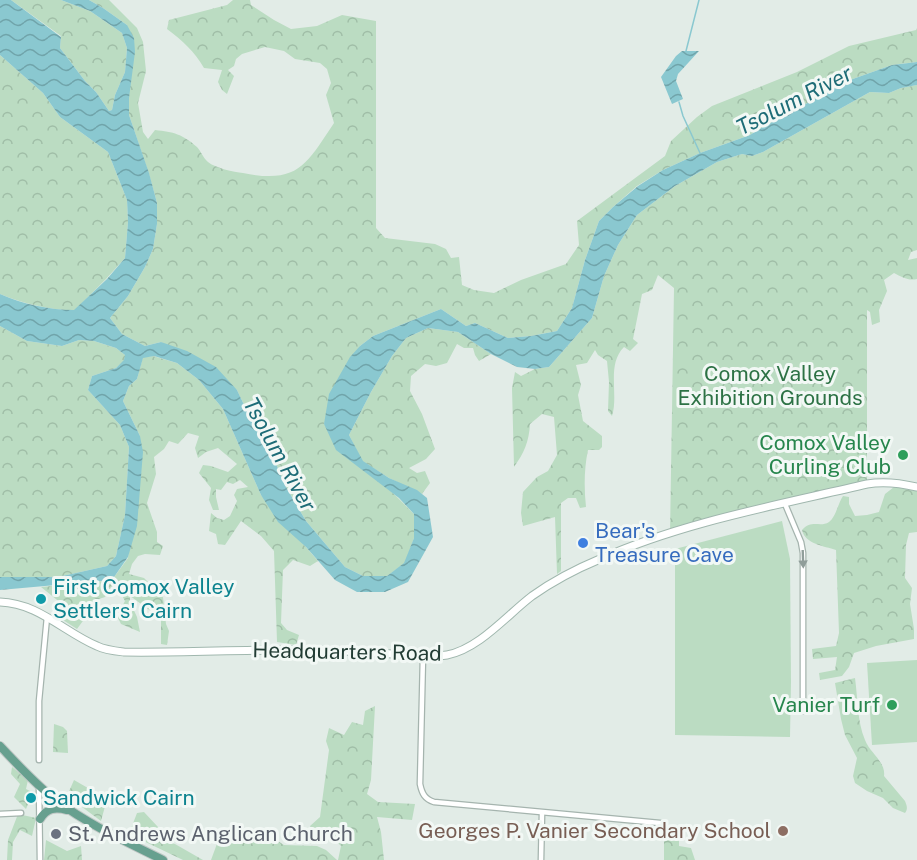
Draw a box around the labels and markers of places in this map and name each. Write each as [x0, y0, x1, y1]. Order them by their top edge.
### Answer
place label: Comox Valley Curling Club [759, 430, 891, 479]
marker: Comox Valley Curling Club [896, 448, 910, 462]
place label: Bear's Treasure Cave [595, 518, 734, 567]
marker: Bear's Treasure Cave [576, 536, 590, 550]
place label: First Comox Valley Settlers' Cairn [53, 574, 234, 623]
marker: First Comox Valley Settlers' Cairn [34, 592, 48, 606]
place label: Vanier Turf [772, 692, 880, 717]
marker: Vanier Turf [885, 698, 899, 712]
place label: Sandwick Cairn [43, 785, 195, 810]
marker: Sandwick Cairn [24, 791, 38, 805]
place label: Georges P. Vanier Secondary School [418, 818, 771, 843]
place label: St. Andrews Anglican Church [68, 821, 353, 846]
marker: Georges P. Vanier Secondary School [776, 824, 790, 838]
marker: St. Andrews Anglican Church [49, 827, 63, 841]

